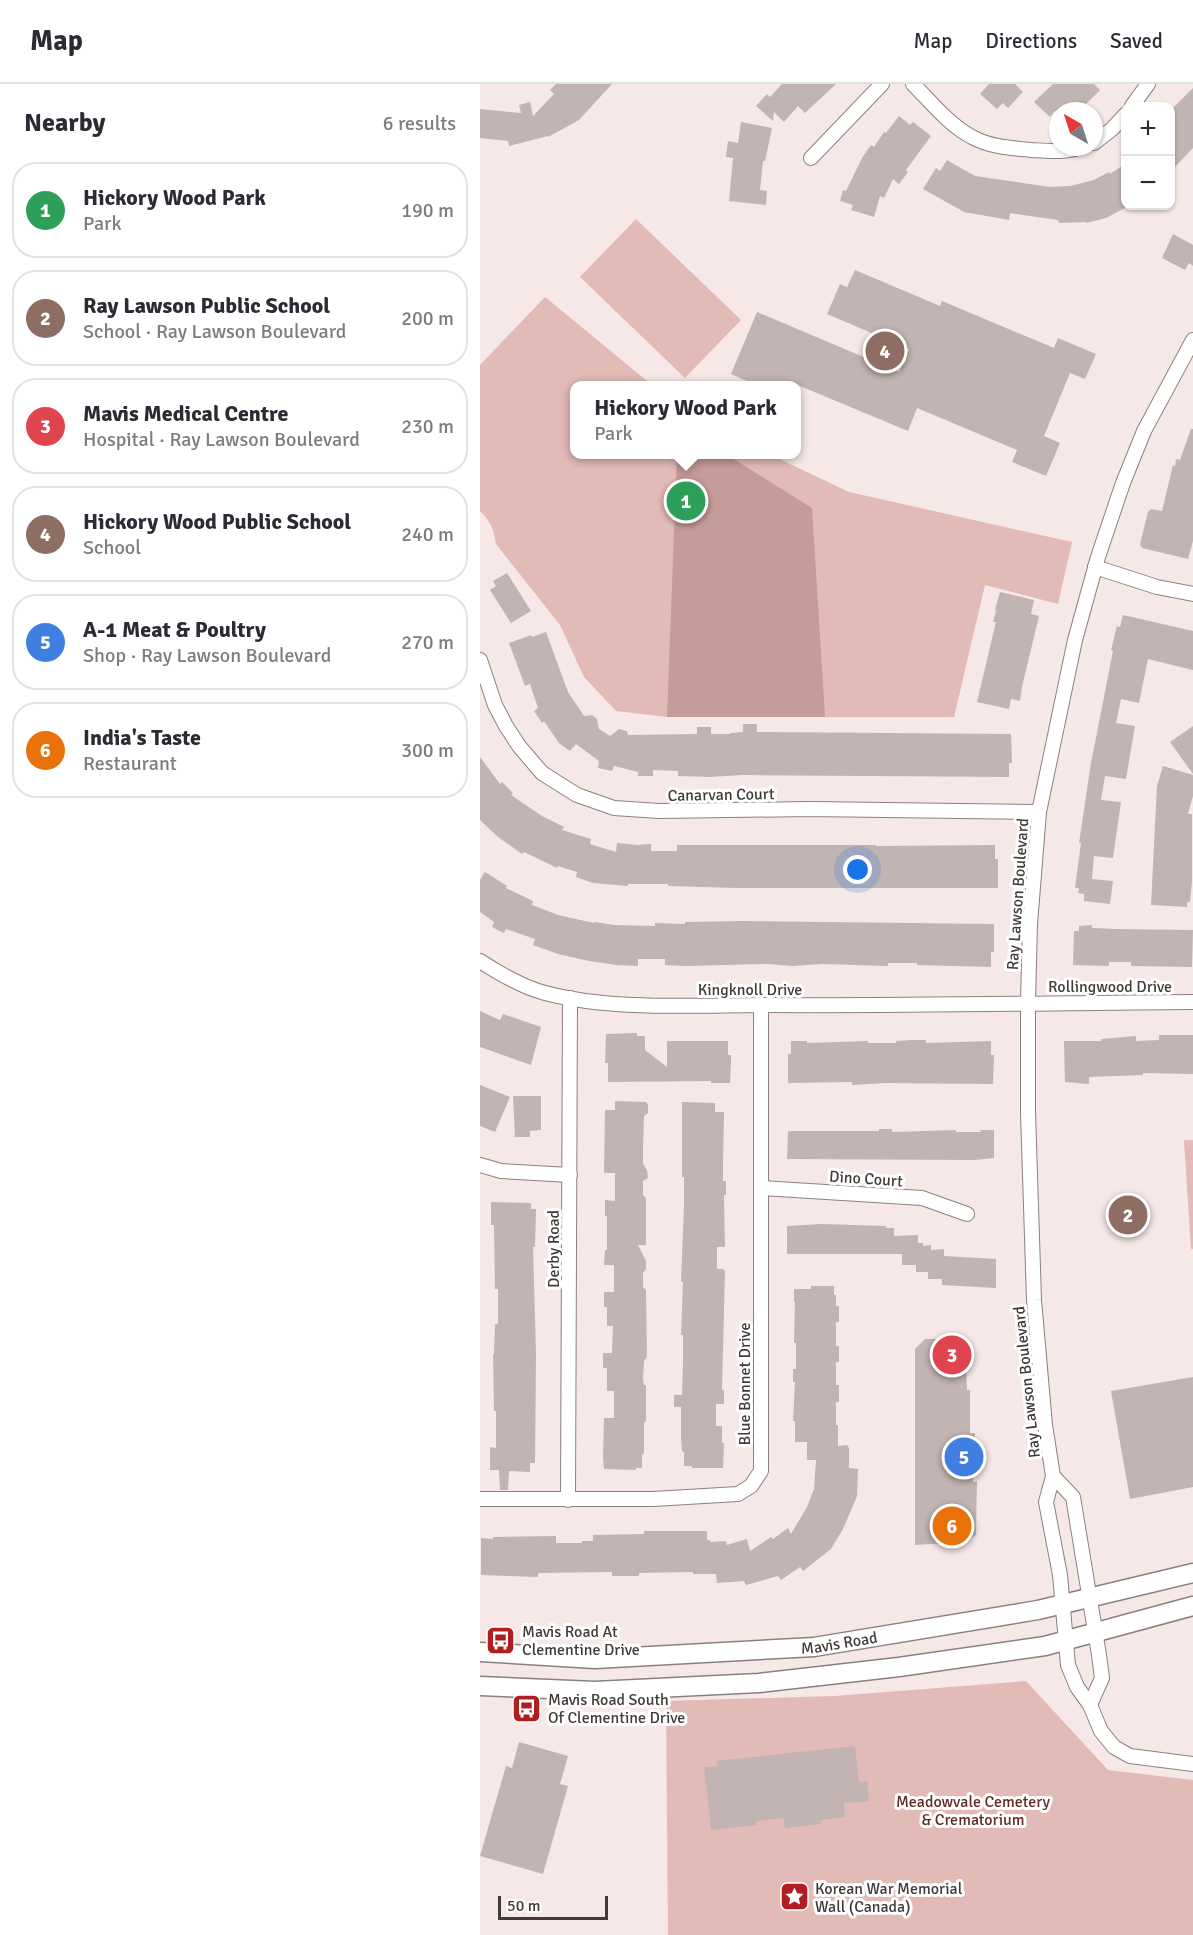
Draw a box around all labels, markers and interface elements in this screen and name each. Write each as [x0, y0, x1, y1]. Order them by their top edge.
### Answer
text: Map [30, 24, 83, 58]
text: Map [914, 28, 952, 54]
text: Directions [985, 28, 1077, 54]
text: Saved [1110, 28, 1163, 54]
north arrow [1049, 102, 1103, 156]
map controls [1121, 102, 1175, 210]
button: + [1121, 102, 1175, 156]
text: Nearby [24, 107, 105, 139]
text: 6 results [383, 111, 456, 136]
button: − [1121, 156, 1175, 210]
text: Hickory Wood Park [83, 184, 266, 211]
text: 1 [40, 198, 51, 223]
text: 190 m [401, 198, 454, 223]
text: Park [83, 211, 121, 236]
text: Ray Lawson Public School [83, 292, 330, 319]
text: 2 [40, 306, 51, 331]
text: 200 m [401, 306, 454, 331]
text: School · Ray Lawson Boulevard [83, 319, 346, 344]
pin: 4 [866, 328, 904, 374]
popup [570, 381, 801, 459]
text: Hickory Wood Park [594, 394, 777, 421]
text: Mavis Medical Centre [83, 400, 288, 427]
text: 3 [40, 414, 51, 439]
text: 230 m [401, 414, 454, 439]
text: Park [594, 421, 633, 446]
text: Hospital · Ray Lawson Boulevard [83, 427, 360, 452]
pin: 1 [666, 478, 706, 524]
text: Hickory Wood Public School [83, 508, 351, 535]
text: 4 [40, 522, 51, 547]
text: 240 m [401, 522, 454, 547]
text: School [83, 535, 141, 560]
text: A-1 Meat & Poultry [83, 616, 266, 643]
text: 5 [40, 630, 51, 655]
text: 270 m [401, 630, 454, 655]
text: Shop · Ray Lawson Boulevard [83, 643, 331, 668]
text: India's Taste [83, 724, 201, 751]
text: 6 [40, 738, 51, 763]
text: 300 m [401, 738, 454, 763]
text: Restaurant [83, 751, 177, 776]
street label: Canarvan Court [667, 784, 775, 806]
street label: Ray Lawson Boulevard [1003, 817, 1033, 971]
your location [843, 855, 872, 884]
street label: Rollingwood Drive [1048, 977, 1172, 997]
street label: Kingknoll Drive [698, 980, 802, 1000]
street label: Dino Court [828, 1166, 904, 1192]
pin: 2 [1108, 1192, 1148, 1238]
street label: Derby Road [544, 1210, 564, 1288]
street label: Ray Lawson Boulevard [1009, 1305, 1045, 1459]
street label: Blue Bonnet Drive [735, 1323, 755, 1445]
pin: 3 [932, 1332, 972, 1378]
pin: 5 [944, 1434, 984, 1480]
pin: 6 [932, 1504, 972, 1548]
place label: Mavis Road At Clementine Drive [522, 1622, 640, 1660]
bus stop icon: Mavis Road At Clementine Drive [485, 1624, 517, 1656]
street label: Mavis Road [800, 1628, 879, 1659]
place label: Mavis Road South Of Clementine Drive [548, 1690, 685, 1728]
bus stop icon: Mavis Road South Of Clementine Drive [511, 1692, 543, 1724]
park label: Meadowvale Cemetery & Crematorium [896, 1792, 1051, 1830]
place label: Korean War Memorial Wall (Canada) [815, 1879, 963, 1917]
place icon: Korean War Memorial Wall (Canada) [778, 1881, 810, 1913]
scale bar [498, 1893, 608, 1920]
text: 50 m [507, 1896, 541, 1916]

